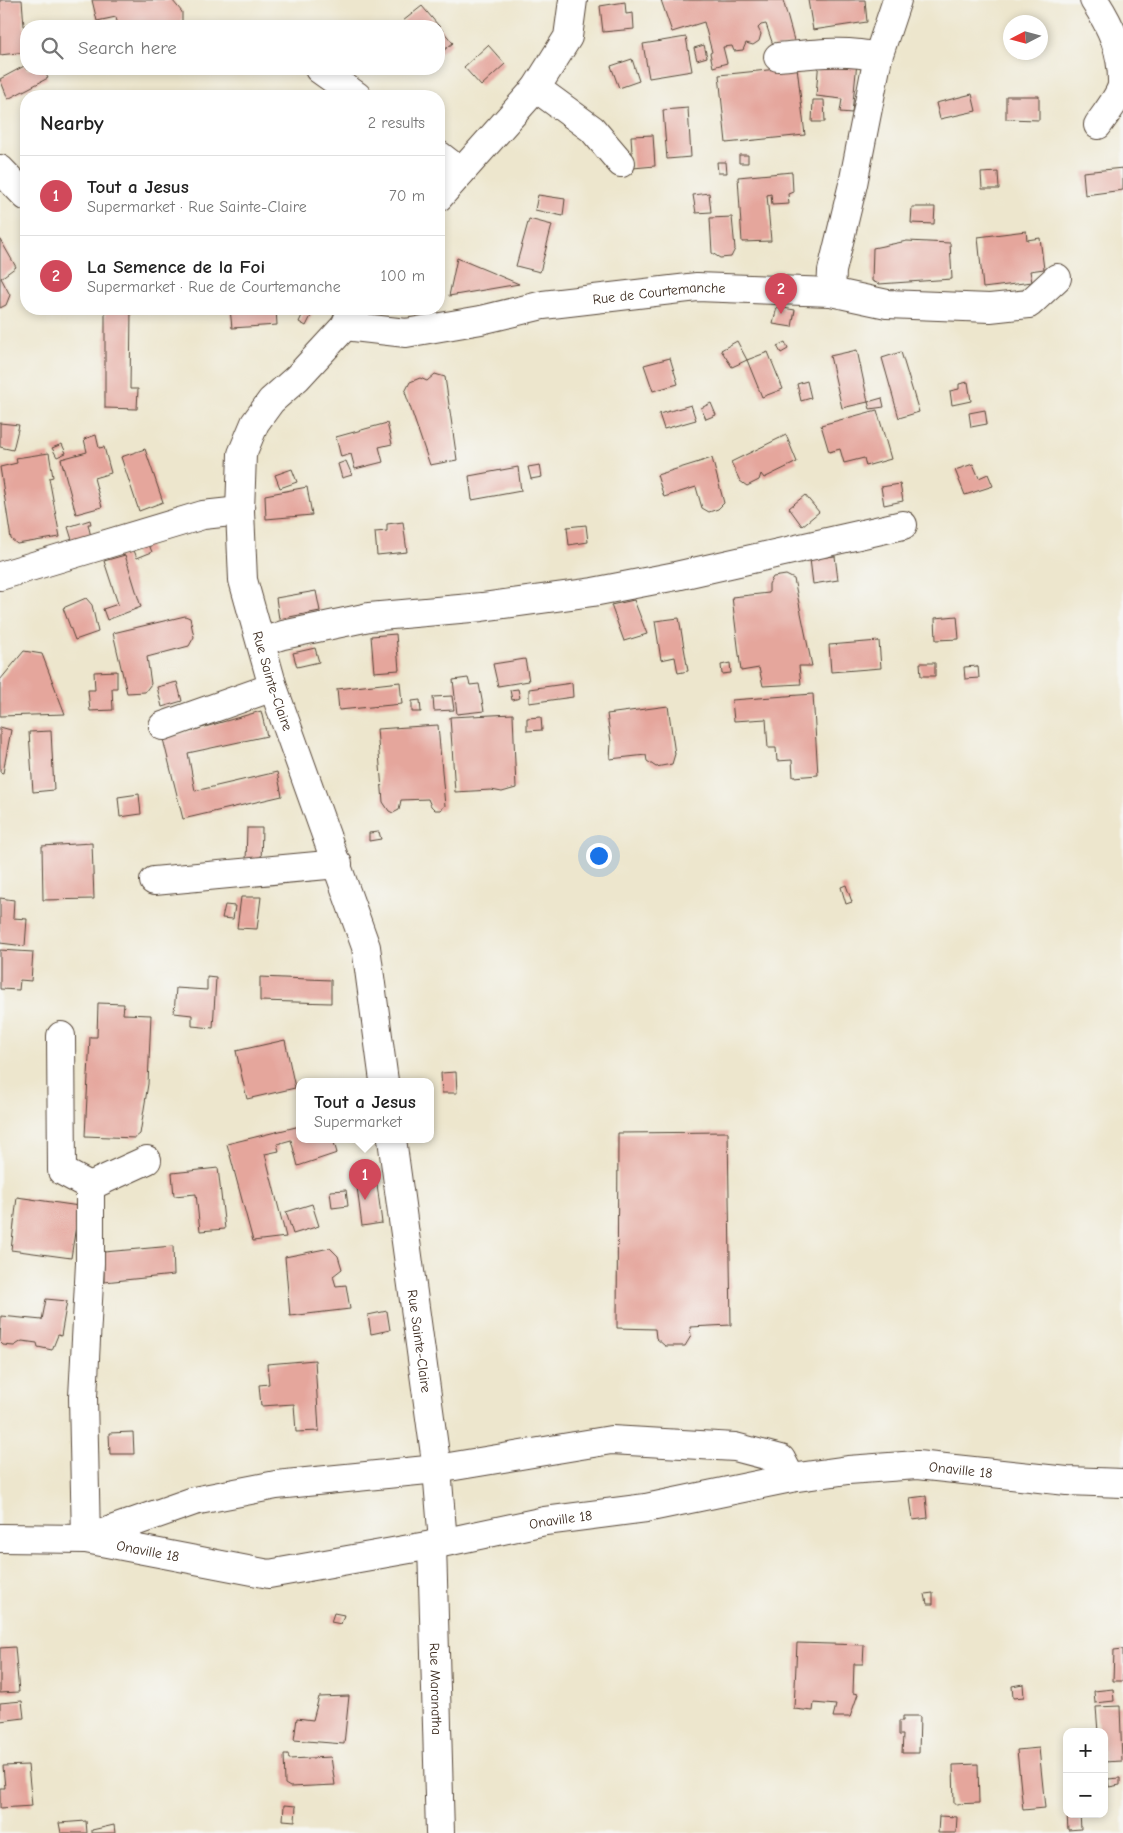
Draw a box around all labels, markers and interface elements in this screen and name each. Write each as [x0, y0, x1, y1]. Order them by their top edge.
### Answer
north arrow [1003, 15, 1048, 60]
search box [20, 20, 445, 75]
icon: search [38, 34, 66, 62]
text: Search here [78, 37, 177, 59]
text: Nearby [40, 111, 104, 135]
text: 2 results [368, 114, 425, 132]
text: Tout a Jesus [87, 176, 189, 198]
text: 1 [53, 187, 59, 205]
text: 70 m [389, 187, 425, 205]
text: Supermarket · Rue Sainte-Claire [87, 198, 307, 216]
text: La Semence de la Foi [87, 256, 265, 278]
text: 2 [52, 267, 60, 285]
text: 100 m [381, 267, 425, 285]
pin: 2 [765, 273, 797, 314]
text: Supermarket · Rue de Courtemanche [87, 278, 341, 296]
street label: Rue de Courtemanche [592, 279, 726, 308]
street label: Rue Sainte-Claire [249, 629, 296, 733]
your location [586, 843, 612, 869]
popup [296, 1078, 434, 1143]
text: Tout a Jesus [314, 1091, 416, 1113]
text: Supermarket [314, 1113, 402, 1131]
pin: 1 [349, 1159, 381, 1200]
street label: Rue Sainte-Claire [404, 1289, 435, 1394]
street label: Onaville 18 [928, 1458, 993, 1482]
street label: Onaville 18 [527, 1507, 593, 1533]
street label: Onaville 18 [115, 1537, 181, 1566]
street label: Rue Maranatha [426, 1643, 445, 1735]
map controls [1063, 1728, 1108, 1818]
button: + [1063, 1728, 1108, 1773]
button: − [1063, 1773, 1108, 1818]

